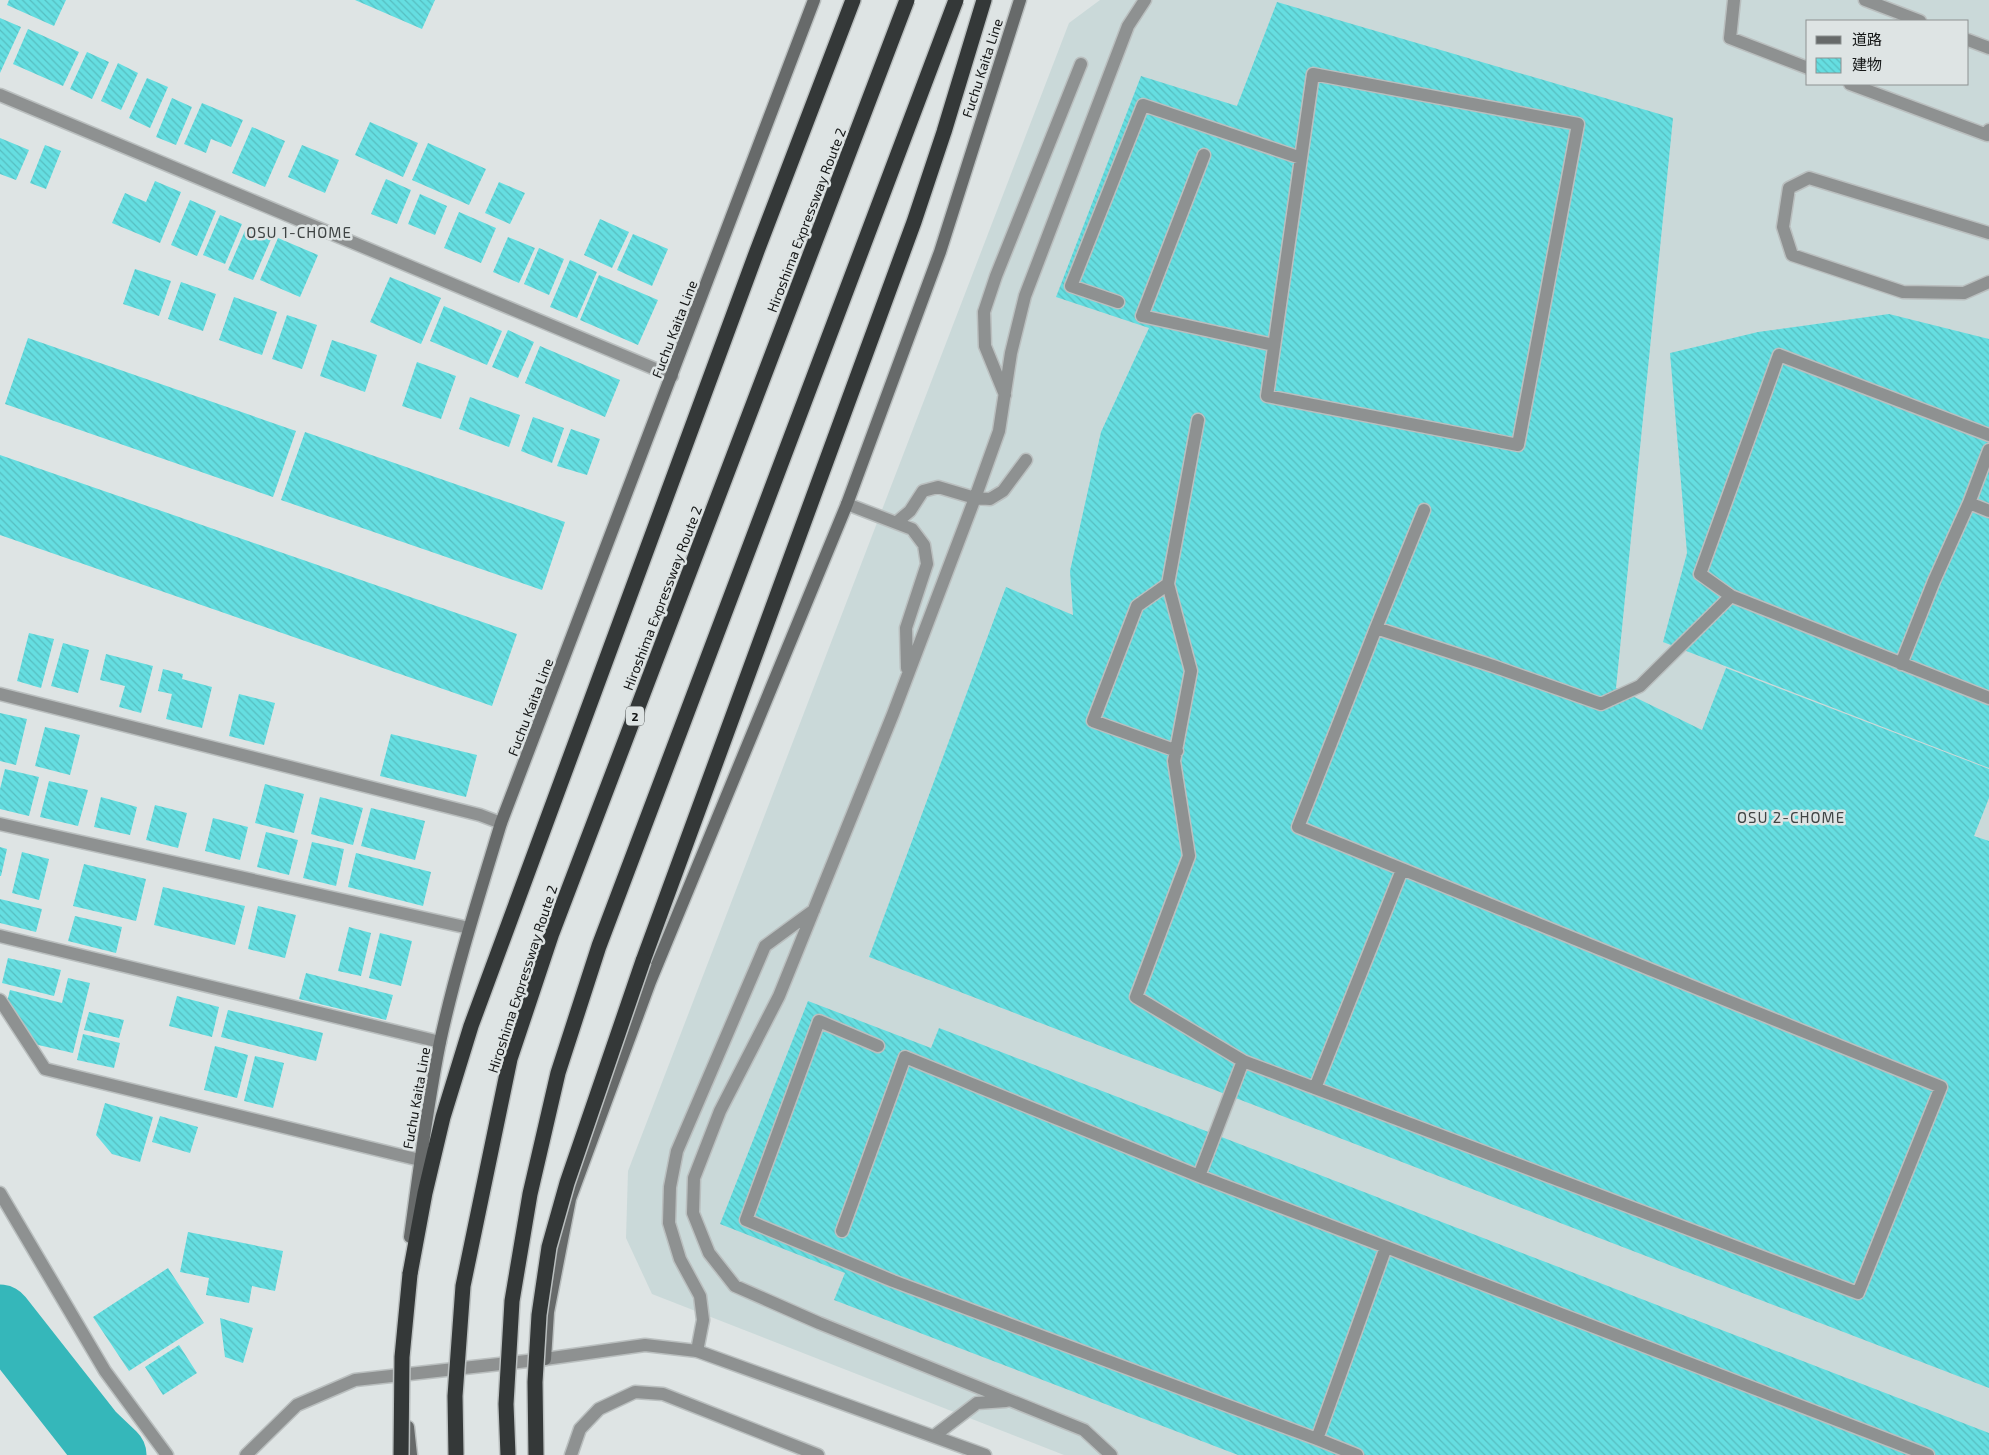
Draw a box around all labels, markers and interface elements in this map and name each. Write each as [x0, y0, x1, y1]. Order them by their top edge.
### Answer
street label: Fuchu Kaita Line [958, 16, 1006, 120]
legend [1806, 20, 1969, 85]
text: 道路 [1852, 30, 1882, 48]
text: 建物 [1852, 55, 1882, 73]
street label: Hiroshima Expressway Route 2 [763, 125, 849, 315]
district label: OSU 1-CHOME [246, 223, 352, 241]
street label: Fuchu Kaita Line [648, 278, 700, 380]
street label: Hiroshima Expressway Route 2 [619, 503, 705, 693]
street label: Fuchu Kaita Line [504, 656, 556, 758]
road number: 2 [626, 706, 644, 726]
district label: OSU 2-CHOME [1737, 808, 1845, 826]
street label: Hiroshima Expressway Route 2 [484, 883, 560, 1075]
street label: Fuchu Kaita Line [399, 1046, 433, 1150]

